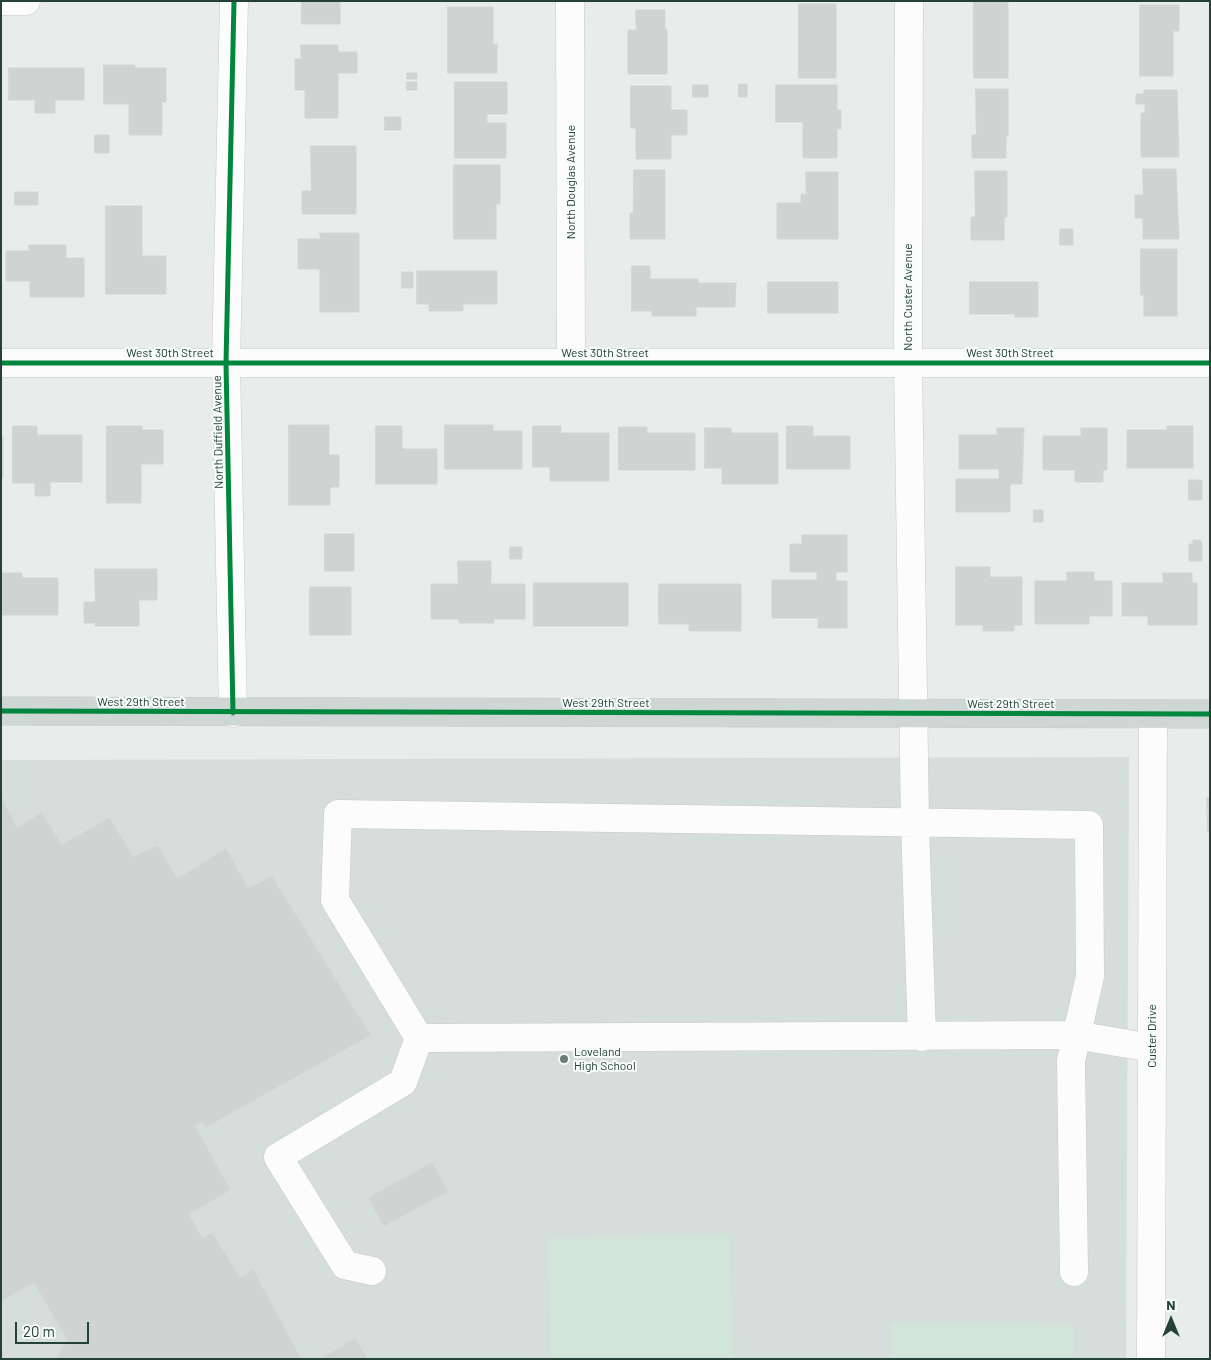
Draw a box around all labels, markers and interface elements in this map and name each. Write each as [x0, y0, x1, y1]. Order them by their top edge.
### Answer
street label: North Douglas Avenue [564, 125, 578, 239]
street label: North Custer Avenue [901, 243, 915, 351]
street label: West 30th Street [126, 346, 214, 360]
street label: West 30th Street [561, 346, 649, 360]
street label: West 30th Street [966, 346, 1054, 360]
street label: North Duffield Avenue [210, 375, 226, 489]
street label: West 29th Street [97, 695, 185, 709]
street label: West 29th Street [562, 696, 650, 710]
street label: West 29th Street [967, 697, 1055, 711]
street label: Custer Drive [1145, 1004, 1159, 1068]
place label: Loveland High School [574, 1045, 636, 1073]
marker: Loveland High School [558, 1053, 570, 1065]
north arrow [1146, 1295, 1196, 1345]
text: N [1166, 1296, 1176, 1313]
scale bar [18, 1312, 91, 1344]
text: 20 m [23, 1322, 55, 1340]

